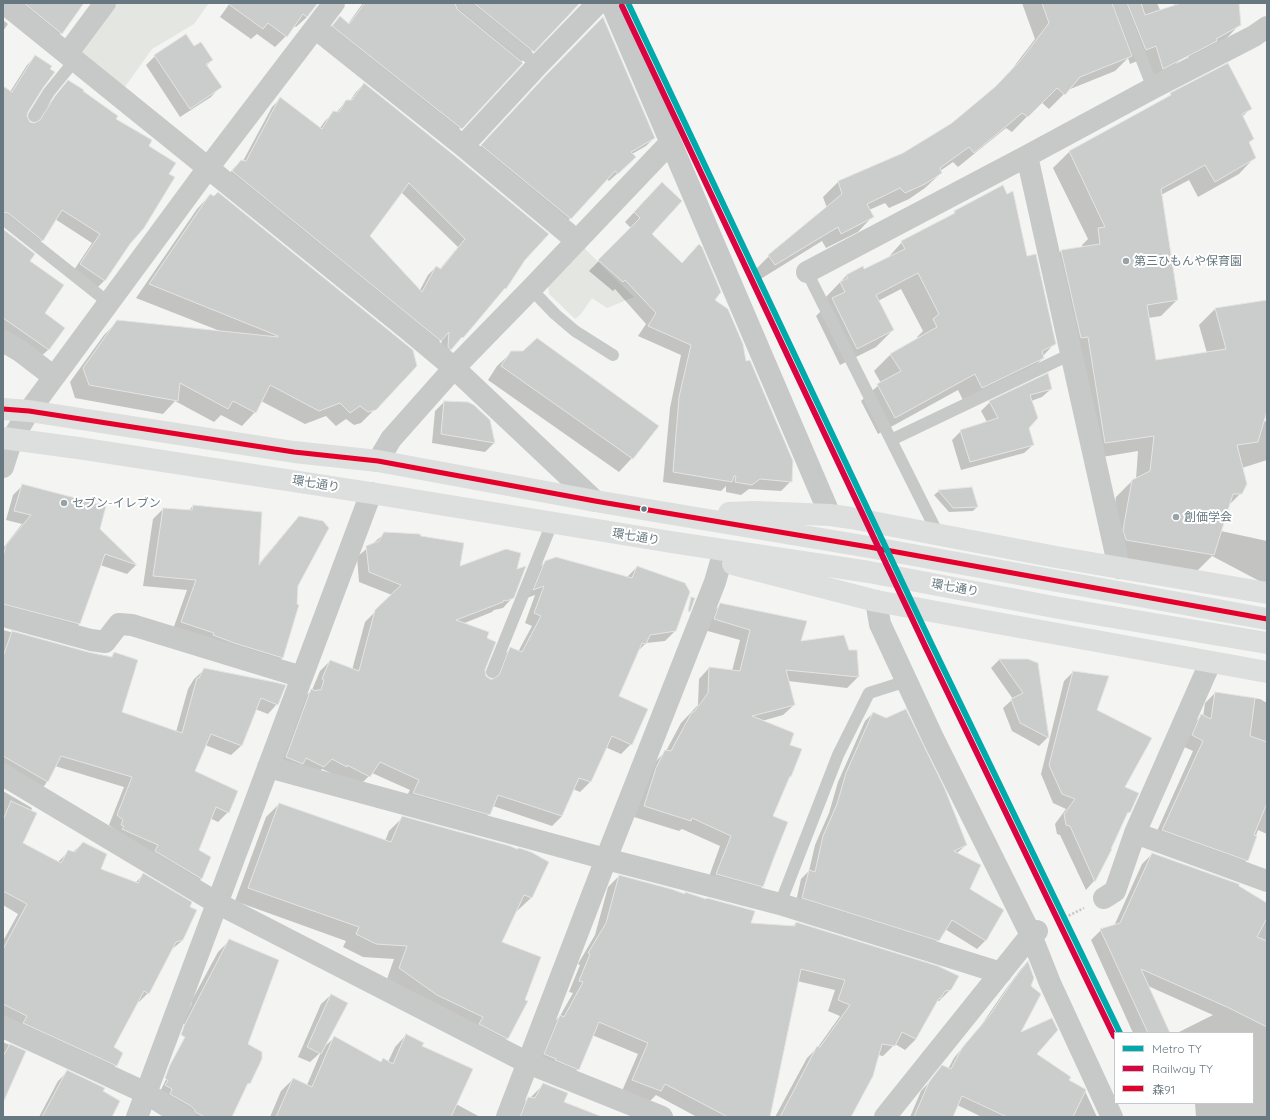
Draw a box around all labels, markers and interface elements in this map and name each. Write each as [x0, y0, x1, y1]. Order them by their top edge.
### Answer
place label: 第三ひもんや保育園 [1134, 254, 1242, 268]
marker: 第三ひもんや保育園 [1121, 256, 1131, 266]
street label: 環七通り [291, 473, 341, 495]
place label: セブン-イレブン [72, 496, 161, 510]
marker: セブン-イレブン [59, 498, 69, 508]
unlabelled marker [639, 504, 649, 514]
place label: 創価学会 [1184, 510, 1232, 524]
marker: 創価学会 [1171, 512, 1181, 522]
street label: 環七通り [611, 526, 661, 548]
street label: 環七通り [930, 577, 980, 599]
legend [1114, 1032, 1254, 1104]
text: Metro TY [1152, 1041, 1202, 1056]
text: Railway TY [1152, 1061, 1213, 1076]
text: 森91 [1152, 1082, 1175, 1097]

